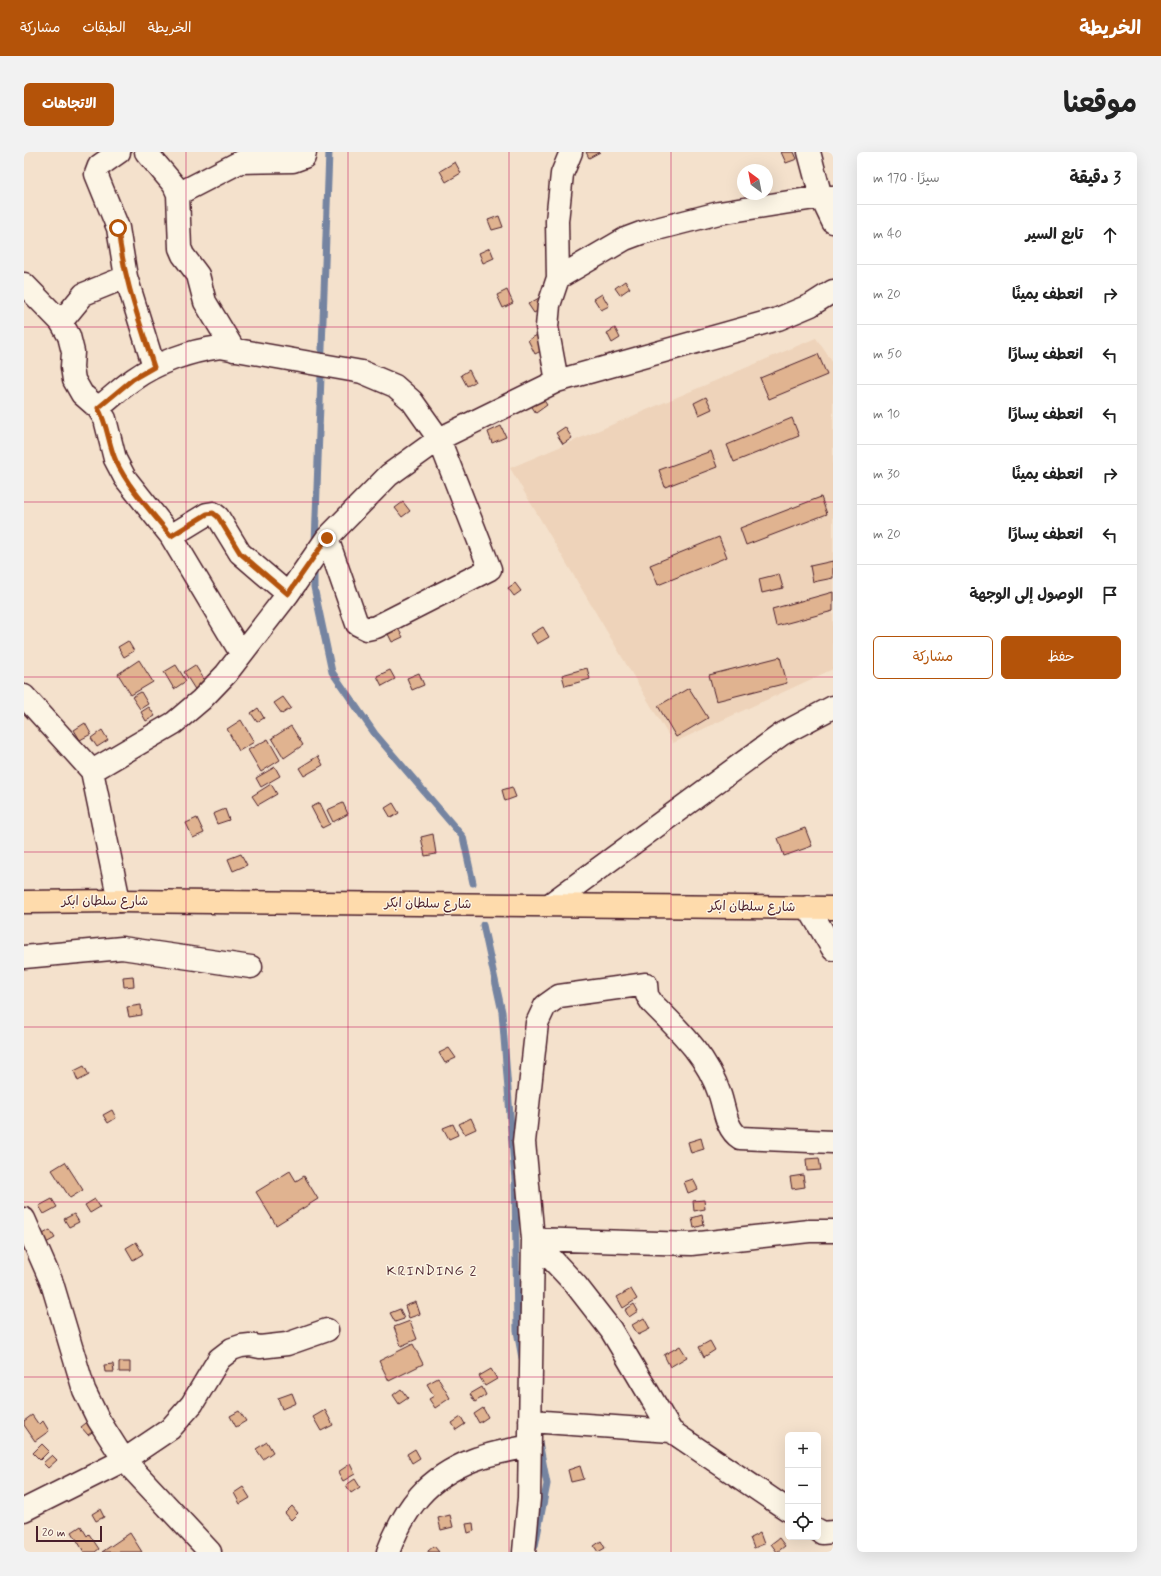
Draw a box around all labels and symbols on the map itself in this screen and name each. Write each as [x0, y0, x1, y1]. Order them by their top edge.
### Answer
north arrow [737, 164, 773, 200]
route start [109, 219, 127, 237]
route end [318, 529, 336, 547]
street label: شارع سلطان ابكر [61, 893, 148, 910]
street label: شارع سلطان ابكر [383, 895, 472, 913]
street label: شارع سلطان ابكر [707, 898, 796, 916]
district label: KRINDING 2 [387, 1262, 477, 1280]
scale bar [36, 1524, 102, 1543]

